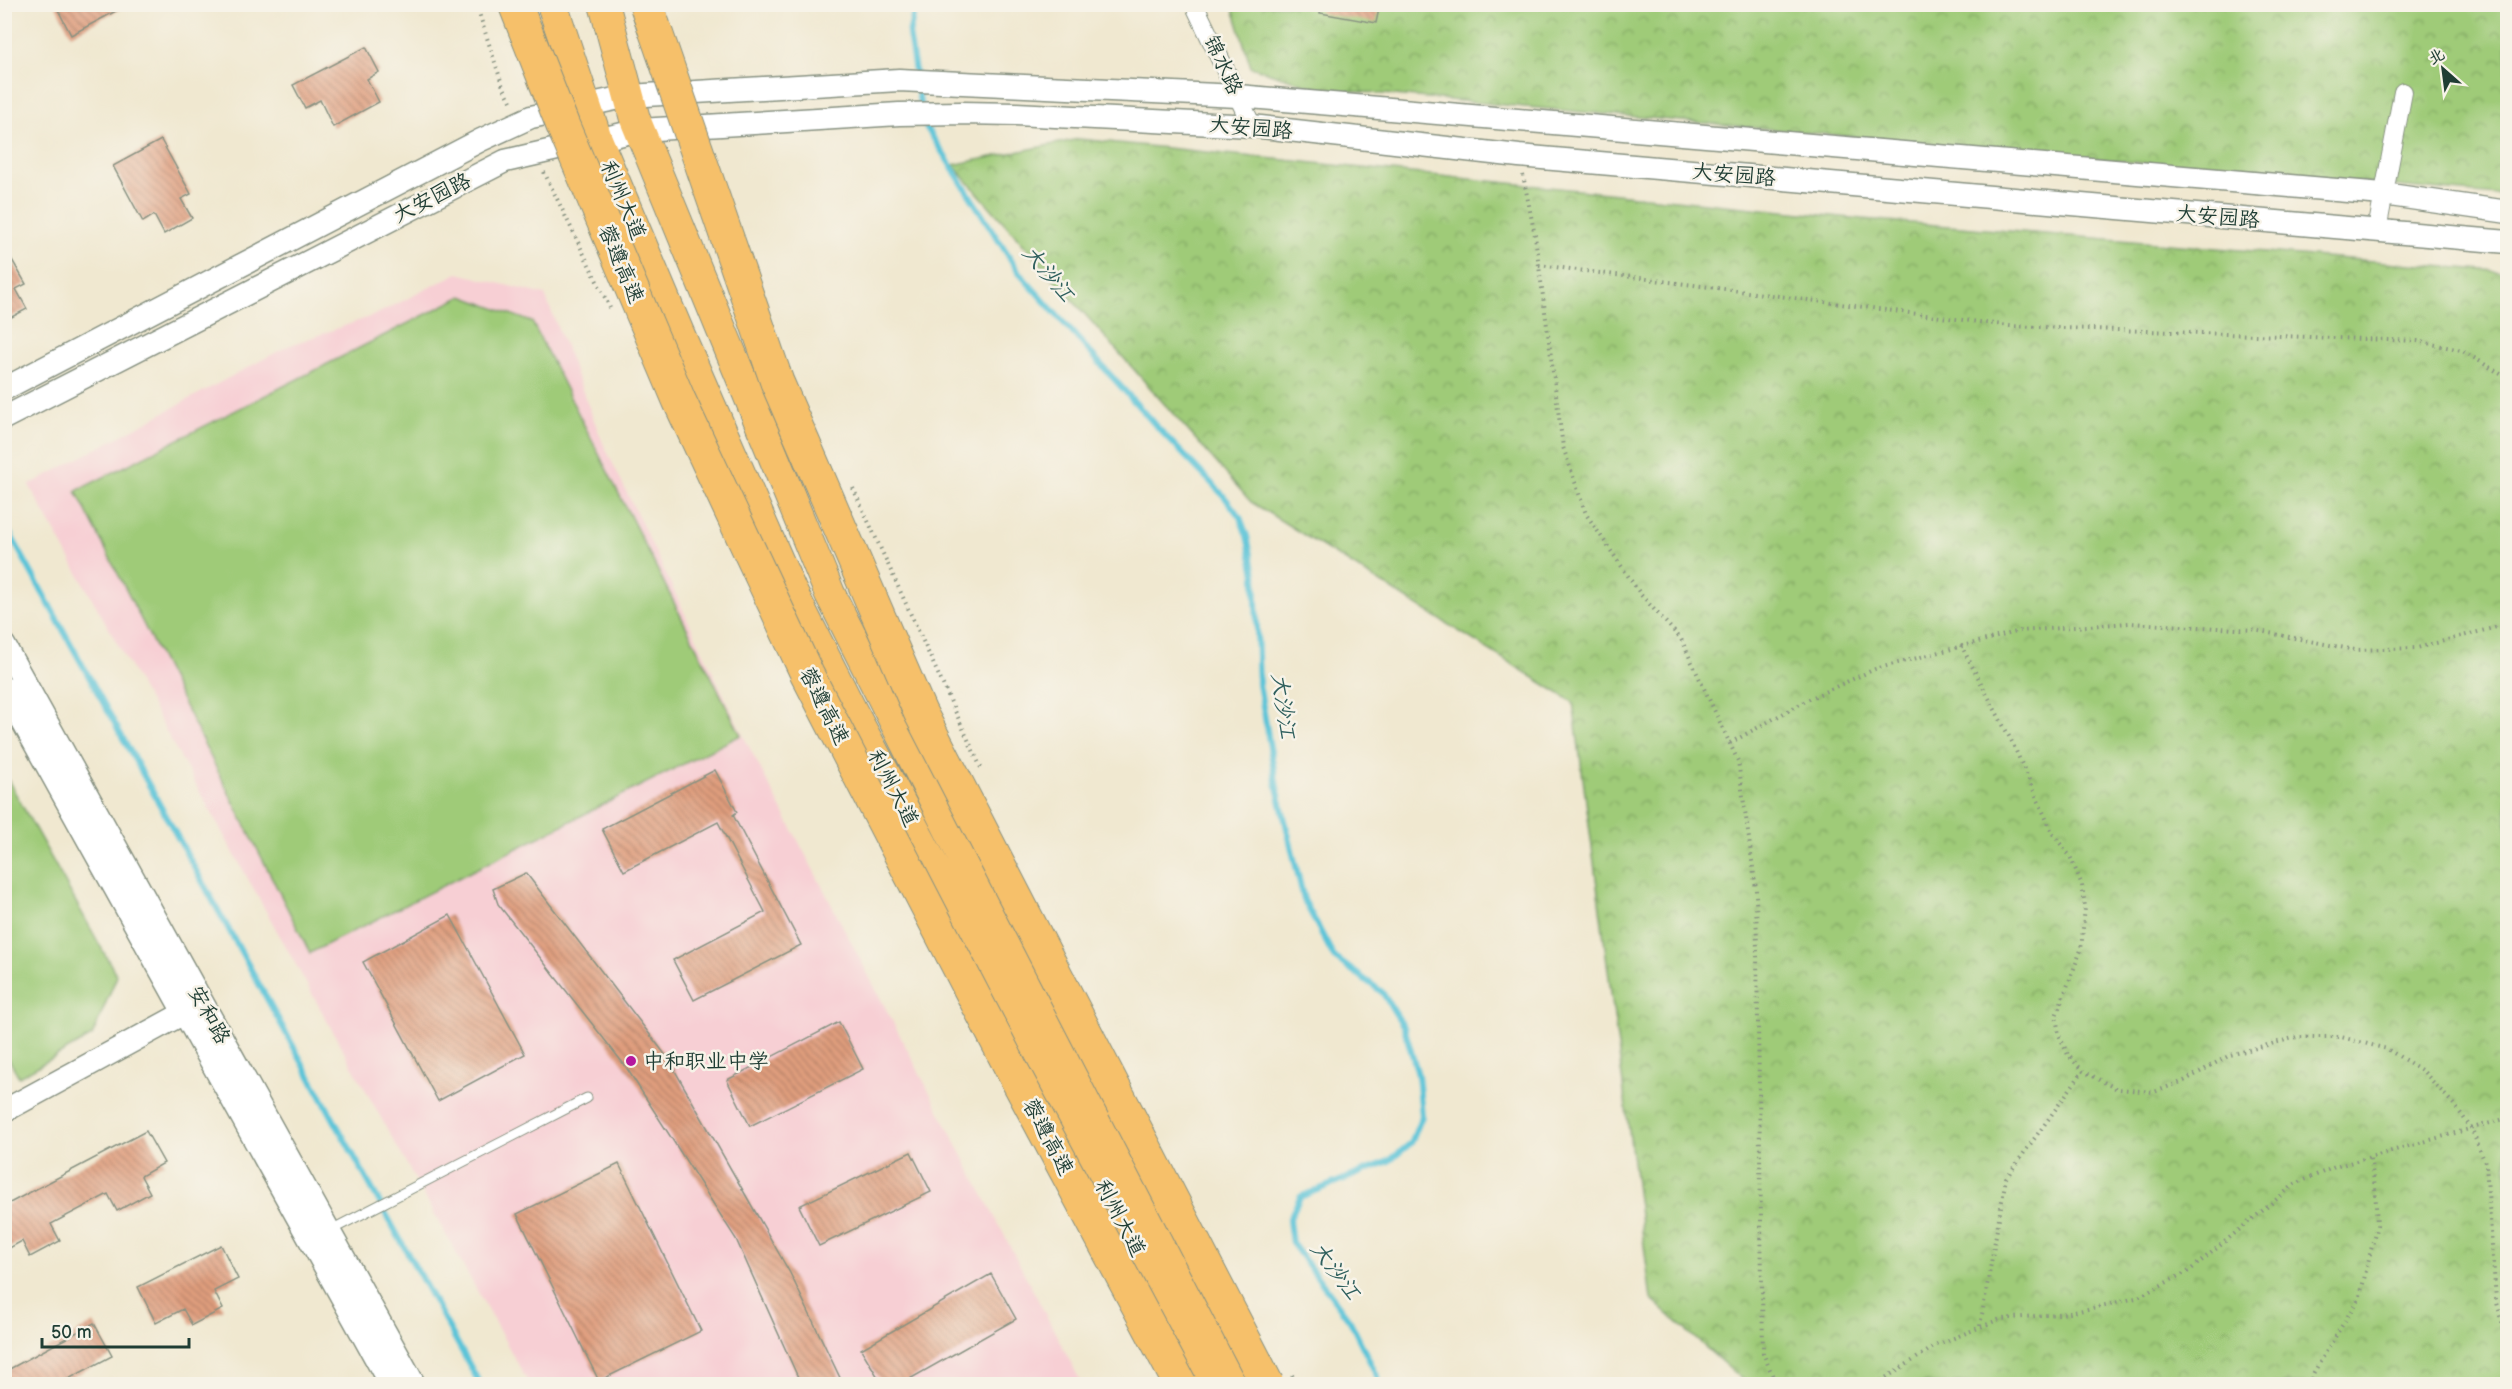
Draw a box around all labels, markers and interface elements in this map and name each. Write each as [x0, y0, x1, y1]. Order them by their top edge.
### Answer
street label: 锦水路 [1198, 31, 1248, 99]
north arrow [2413, 39, 2473, 99]
text: 北 [2425, 45, 2448, 69]
street label: 大安园路 [1208, 112, 1294, 144]
street label: 利州大道 [595, 156, 651, 244]
street label: 大安园路 [1691, 159, 1777, 191]
street label: 大安园路 [389, 168, 475, 228]
street label: 大安园路 [2175, 201, 2261, 233]
street label: 蓉遵高速 [593, 220, 649, 308]
water label: 大沙江 [1016, 240, 1080, 309]
street label: 蓉遵高速 [794, 663, 854, 749]
water label: 大沙江 [1265, 671, 1301, 742]
street label: 利州大道 [862, 745, 924, 831]
street label: 安和路 [183, 981, 235, 1049]
place label: 中和职业中学 [643, 1049, 769, 1074]
marker: 中和职业中学 [624, 1054, 638, 1068]
street label: 蓉遵高速 [1017, 1094, 1079, 1180]
street label: 利州大道 [1089, 1175, 1151, 1261]
water label: 大沙江 [1304, 1237, 1366, 1306]
scale bar [42, 1311, 189, 1349]
text: 50 m [51, 1322, 92, 1343]

